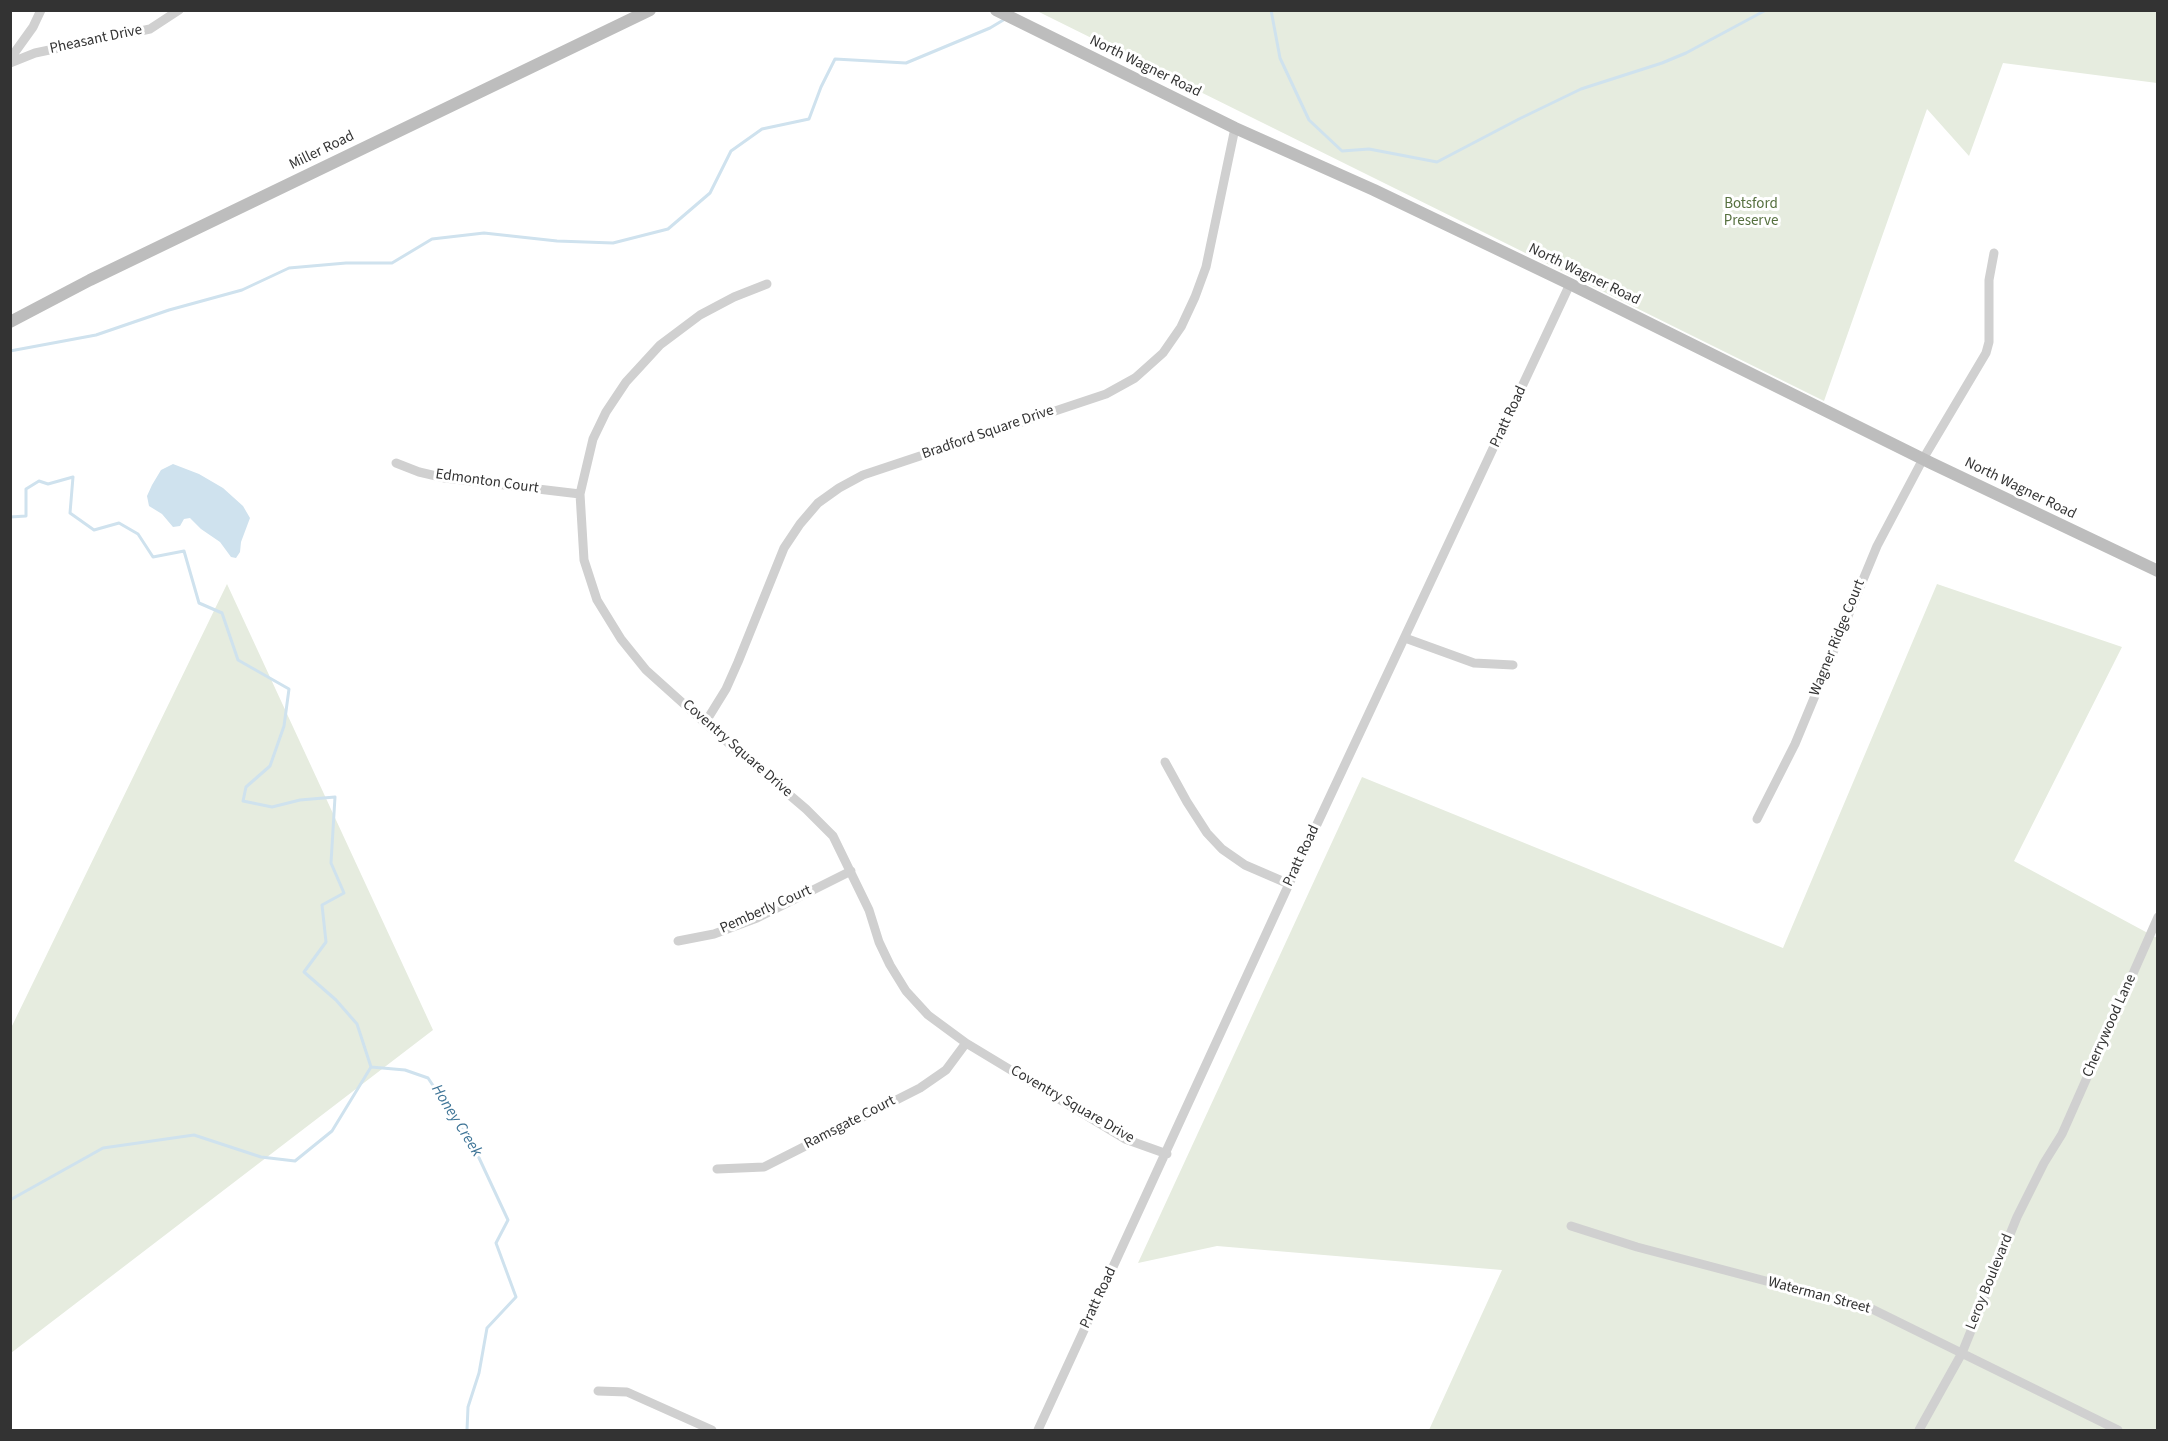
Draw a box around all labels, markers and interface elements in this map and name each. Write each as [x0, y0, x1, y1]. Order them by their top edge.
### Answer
street label: Pheasant Drive [48, 21, 144, 59]
street label: North Wagner Road [1086, 32, 1204, 102]
street label: Miller Road [287, 128, 357, 174]
park label: Botsford Preserve [1724, 196, 1778, 231]
street label: North Wagner Road [1525, 240, 1643, 310]
street label: Pratt Road [1487, 383, 1531, 451]
street label: Bradford Square Drive [920, 402, 1056, 464]
street label: North Wagner Road [1961, 454, 2079, 524]
street label: Edmonton Court [434, 466, 540, 498]
street label: Wagner Ridge Court [1806, 577, 1870, 699]
street label: Coventry Square Drive [678, 696, 796, 802]
street label: Pratt Road [1280, 822, 1324, 890]
street label: Pemberly Court [718, 882, 814, 938]
street label: Cherrywood Lane [2079, 972, 2141, 1080]
street label: Coventry Square Drive [1007, 1062, 1137, 1148]
water label: Honey Creek [426, 1081, 486, 1161]
street label: Ramsgate Court [801, 1092, 899, 1154]
street label: Leroy Boulevard [1963, 1231, 2017, 1333]
street label: Pratt Road [1077, 1264, 1121, 1332]
street label: Waterman Street [1766, 1274, 1872, 1318]

